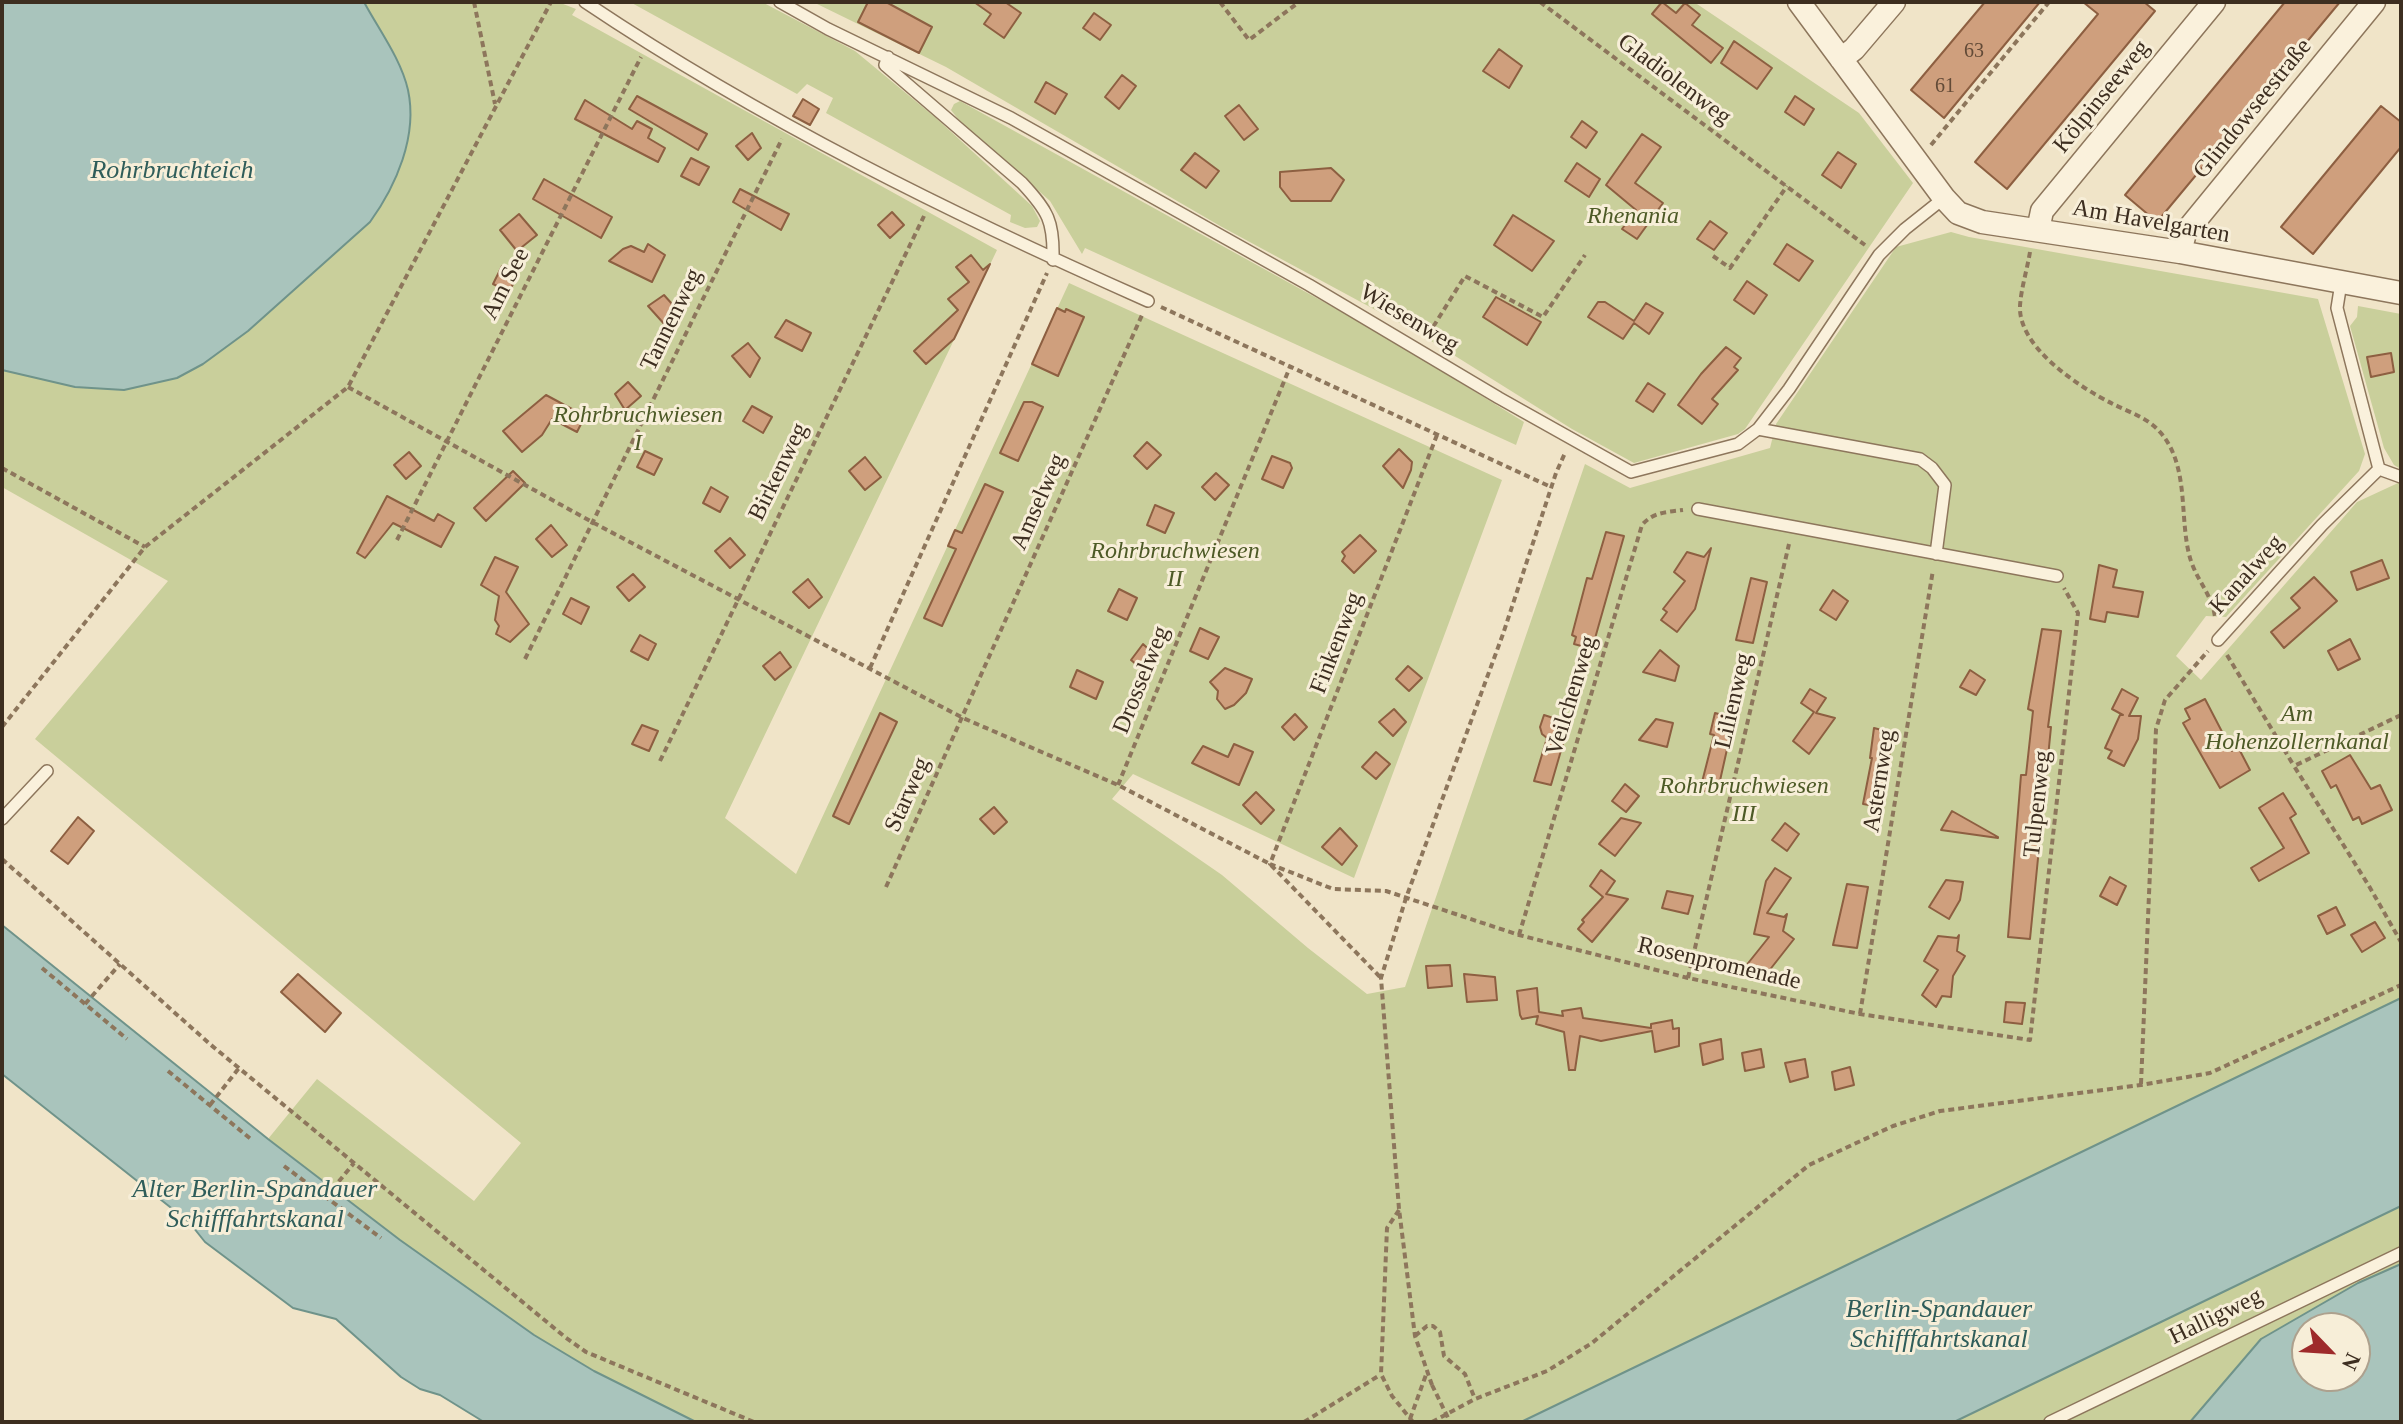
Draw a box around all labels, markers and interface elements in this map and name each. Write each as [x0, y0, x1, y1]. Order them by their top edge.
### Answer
street label: Gladiolenweg [1612, 28, 1736, 132]
street label: Glindowseestraße [2188, 33, 2318, 185]
street label: Kölpinseeweg [2048, 35, 2156, 159]
house number: 63 [1964, 40, 1984, 64]
house number: 61 [1935, 75, 1955, 99]
water label: Rohrbruchteich [90, 155, 254, 187]
street label: Am Havelgarten [2070, 194, 2232, 250]
park label: Rhenania [1587, 203, 1679, 231]
street label: Am See [476, 243, 536, 325]
street label: Tannenweg [635, 264, 709, 376]
street label: Wiesenweg [1354, 278, 1464, 360]
park label: Rohrbruchwiesen I [553, 402, 723, 458]
street label: Birkenweg [743, 418, 815, 526]
street label: Amselweg [1005, 449, 1073, 555]
street label: Kanalweg [2204, 529, 2290, 621]
park label: Rohrbruchwiesen II [1090, 538, 1260, 594]
street label: Finkenweg [1304, 588, 1370, 698]
street label: Drosselweg [1107, 622, 1177, 738]
street label: Veilchenweg [1540, 633, 1604, 759]
street label: Lilienweg [1709, 650, 1759, 752]
park label: Am Hohenzollernkanal [2205, 701, 2389, 757]
street label: Asternweg [1858, 727, 1902, 835]
street label: Tulpenweg [2018, 749, 2058, 859]
street label: Starweg [879, 753, 937, 837]
park label: Rohrbruchwiesen III [1659, 773, 1829, 829]
street label: Rosenpromenade [1635, 931, 1803, 997]
water label: Alter Berlin-Spandauer Schifffahrtskanal [133, 1174, 377, 1236]
street label: Halligweg [2165, 1282, 2267, 1352]
water label: Berlin-Spandauer Schifffahrtskanal [1846, 1294, 2032, 1356]
north arrow [2291, 1312, 2371, 1392]
text: N [2337, 1349, 2366, 1374]

